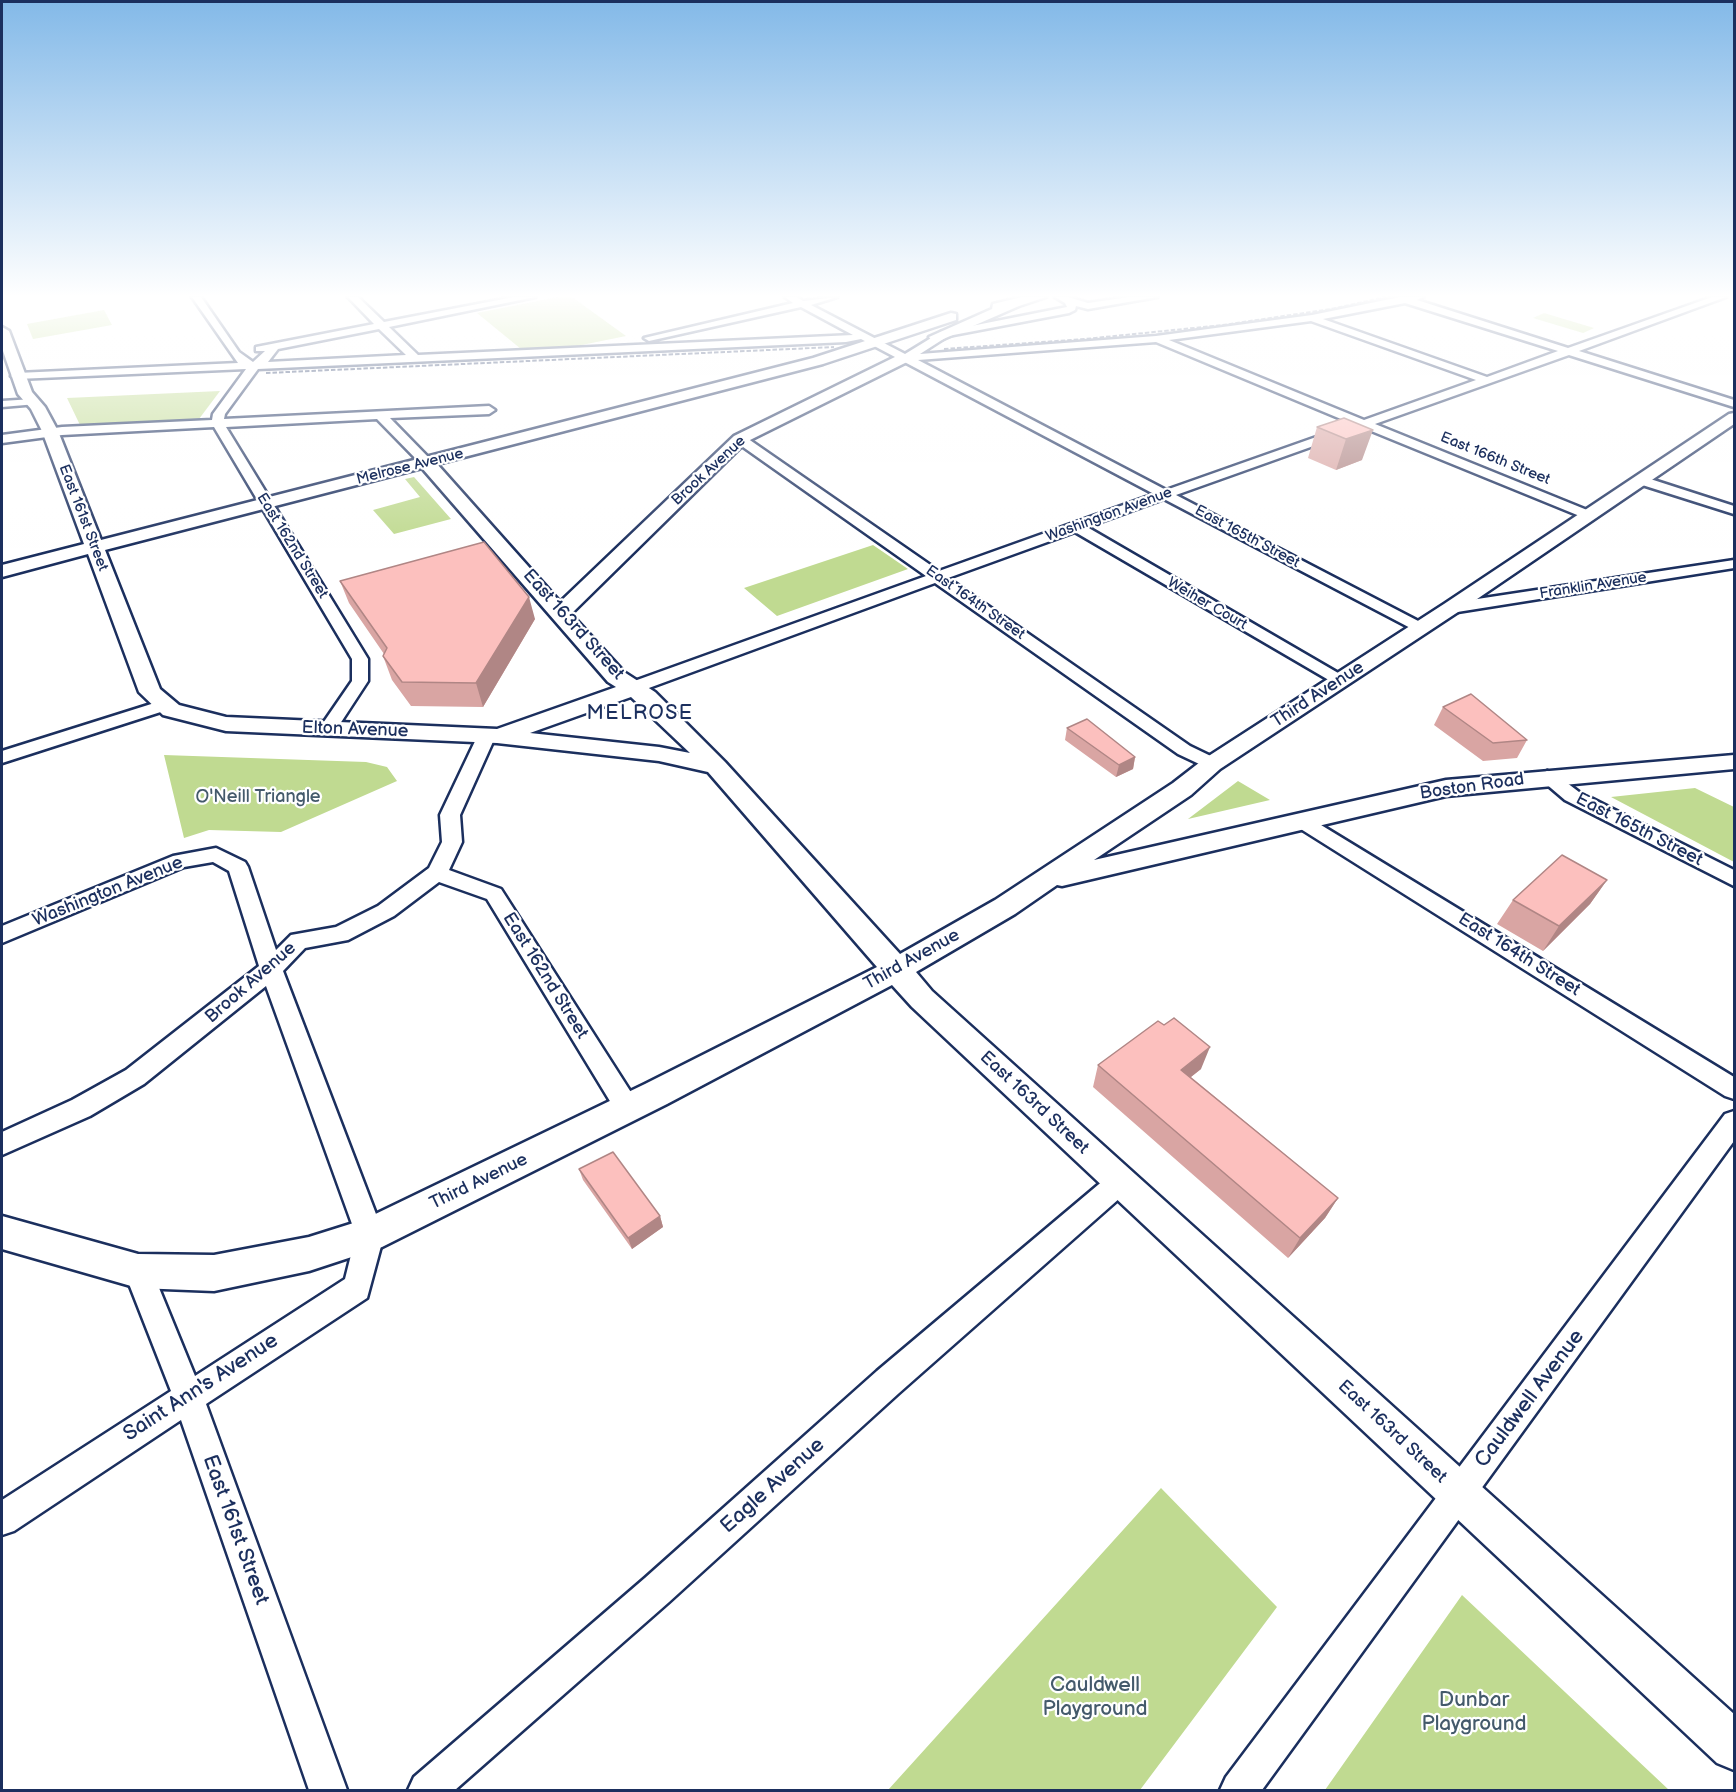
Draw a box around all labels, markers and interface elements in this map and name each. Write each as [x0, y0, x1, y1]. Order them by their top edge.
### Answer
street label: East 166th Street [1438, 429, 1552, 489]
street label: Brook Avenue [668, 432, 750, 510]
street label: Melrose Avenue [355, 445, 465, 489]
street label: East 161st Street [54, 462, 112, 574]
street label: Washington Avenue [1043, 484, 1175, 546]
street label: East 162nd Street [252, 490, 332, 602]
street label: East 165th Street [1191, 502, 1303, 572]
street label: East 164th Street [922, 562, 1028, 644]
street label: East 163rd Street [518, 565, 628, 685]
street label: Franklin Avenue [1538, 569, 1648, 603]
street label: Weiher Court [1164, 574, 1250, 634]
street label: Third Avenue [1268, 657, 1368, 733]
district label: MELROSE [586, 702, 694, 726]
street label: Elton Avenue [301, 717, 409, 743]
street label: Boston Road [1418, 769, 1526, 805]
park label: O'Neill Triangle [196, 786, 320, 808]
street label: East 165th Street [1572, 789, 1706, 871]
street label: Washington Avenue [30, 852, 186, 932]
street label: East 162nd Street [498, 909, 592, 1043]
street label: East 164th Street [1454, 909, 1584, 1001]
street label: Third Avenue [860, 925, 964, 995]
street label: Brook Avenue [201, 938, 301, 1028]
street label: East 163rd Street [975, 1047, 1093, 1159]
street label: Third Avenue [427, 1149, 531, 1215]
street label: Cauldwell Avenue [1470, 1325, 1590, 1473]
street label: Saint Ann's Avenue [119, 1329, 283, 1447]
street label: East 163rd Street [1333, 1376, 1451, 1488]
street label: Eagle Avenue [716, 1433, 830, 1539]
street label: East 161st Street [196, 1452, 274, 1608]
park label: Cauldwell Playground [1042, 1673, 1148, 1723]
park label: Dunbar Playground [1421, 1688, 1527, 1738]

